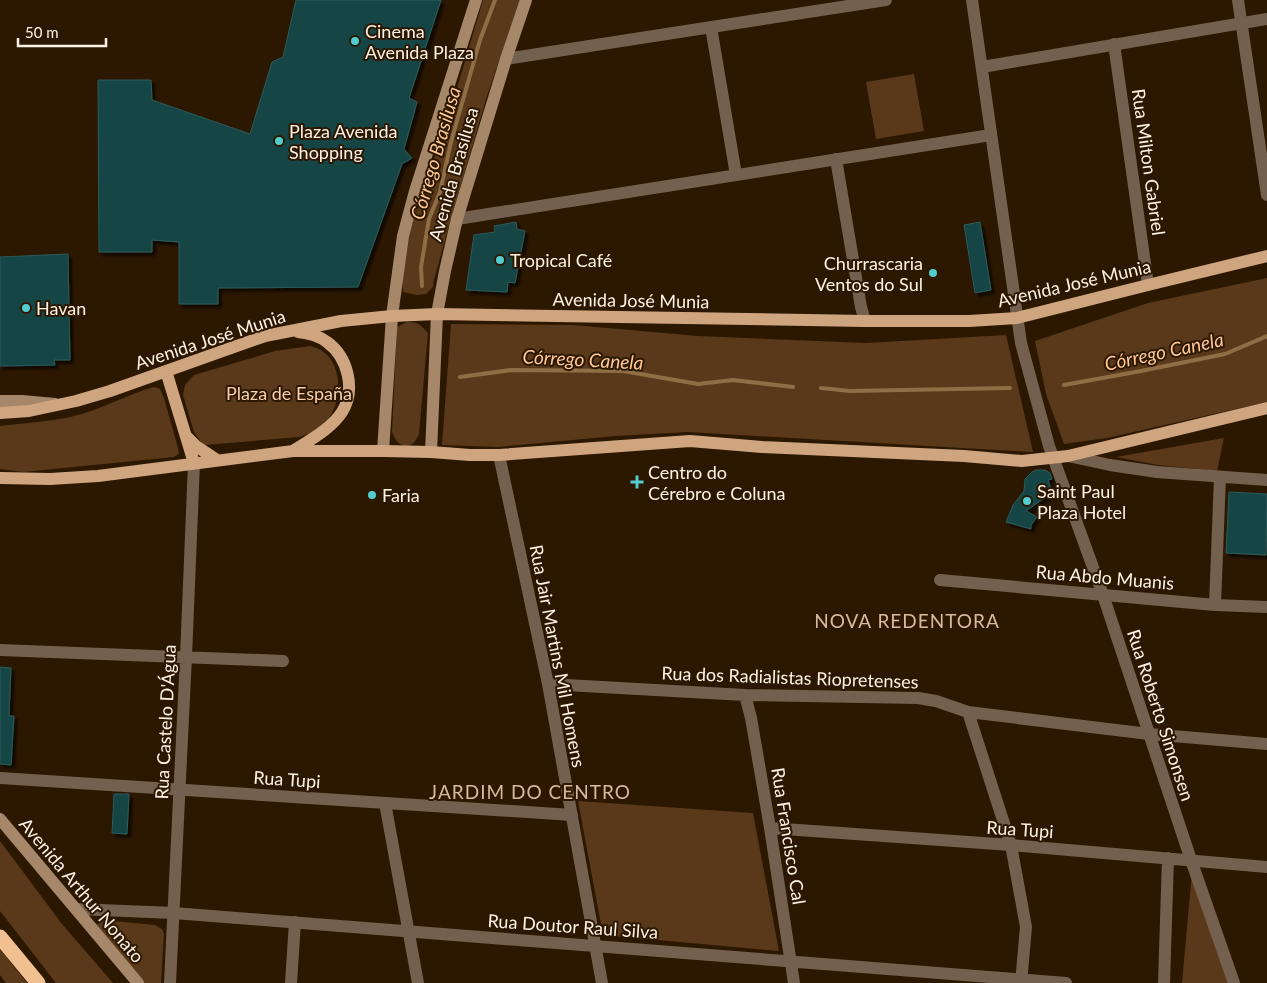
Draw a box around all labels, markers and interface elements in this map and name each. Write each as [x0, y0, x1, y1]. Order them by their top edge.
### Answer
scale bar [18, 15, 105, 47]
place label: Cinema Avenida Plaza [365, 20, 474, 63]
text: 50 m [25, 23, 59, 41]
marker: Cinema Avenida Plaza [349, 35, 361, 47]
water label: Córrego Brasilusa [405, 84, 465, 222]
street label: Rua Milton Gabriel [1128, 87, 1170, 237]
street label: Avenida Brasilusa [423, 105, 483, 243]
place label: Plaza Avenida Shopping [289, 120, 397, 163]
marker: Plaza Avenida Shopping [273, 135, 285, 147]
place label: Tropical Café [510, 249, 612, 271]
place label: Churrascaria Ventos do Sul [815, 252, 923, 295]
marker: Tropical Café [494, 254, 506, 266]
street label: Avenida José Munia [995, 255, 1153, 311]
marker: Churrascaria Ventos do Sul [927, 267, 939, 279]
street label: Avenida José Munia [552, 288, 710, 312]
place label: Havan [36, 297, 86, 319]
marker: Havan [20, 302, 32, 314]
street label: Avenida José Munia [132, 304, 288, 374]
water label: Córrego Canela [1102, 327, 1226, 375]
water label: Córrego Canela [522, 344, 644, 374]
park label: Plaza de España [226, 382, 352, 404]
place label: Centro do Cérebro e Coluna [648, 461, 786, 504]
marker: Centro do Cérebro e Coluna [630, 475, 644, 489]
place label: Saint Paul Plaza Hotel [1037, 480, 1126, 523]
place label: Faria [382, 484, 420, 506]
marker: Faria [366, 489, 378, 501]
marker: Saint Paul Plaza Hotel [1021, 495, 1033, 507]
street label: Rua Jair Martins Mil Homens [526, 543, 590, 769]
street label: Rua Abdo Muanis [1035, 560, 1175, 594]
district label: NOVA REDENTORA [814, 609, 1000, 632]
street label: Rua Roberto Simonsen [1123, 626, 1199, 804]
street label: Rua Castelo D'Água [150, 644, 180, 800]
street label: Rua dos Radialistas Riopretenses [661, 662, 919, 692]
street label: Rua Tupi [253, 766, 321, 792]
street label: Rua Francisco Cal [767, 766, 811, 906]
district label: JARDIM DO CENTRO [429, 780, 631, 803]
street label: Avenida Arthur Nonato [15, 813, 149, 967]
street label: Rua Tupi [986, 816, 1054, 842]
street label: Rua Doutor Raul Silva [487, 909, 659, 943]

